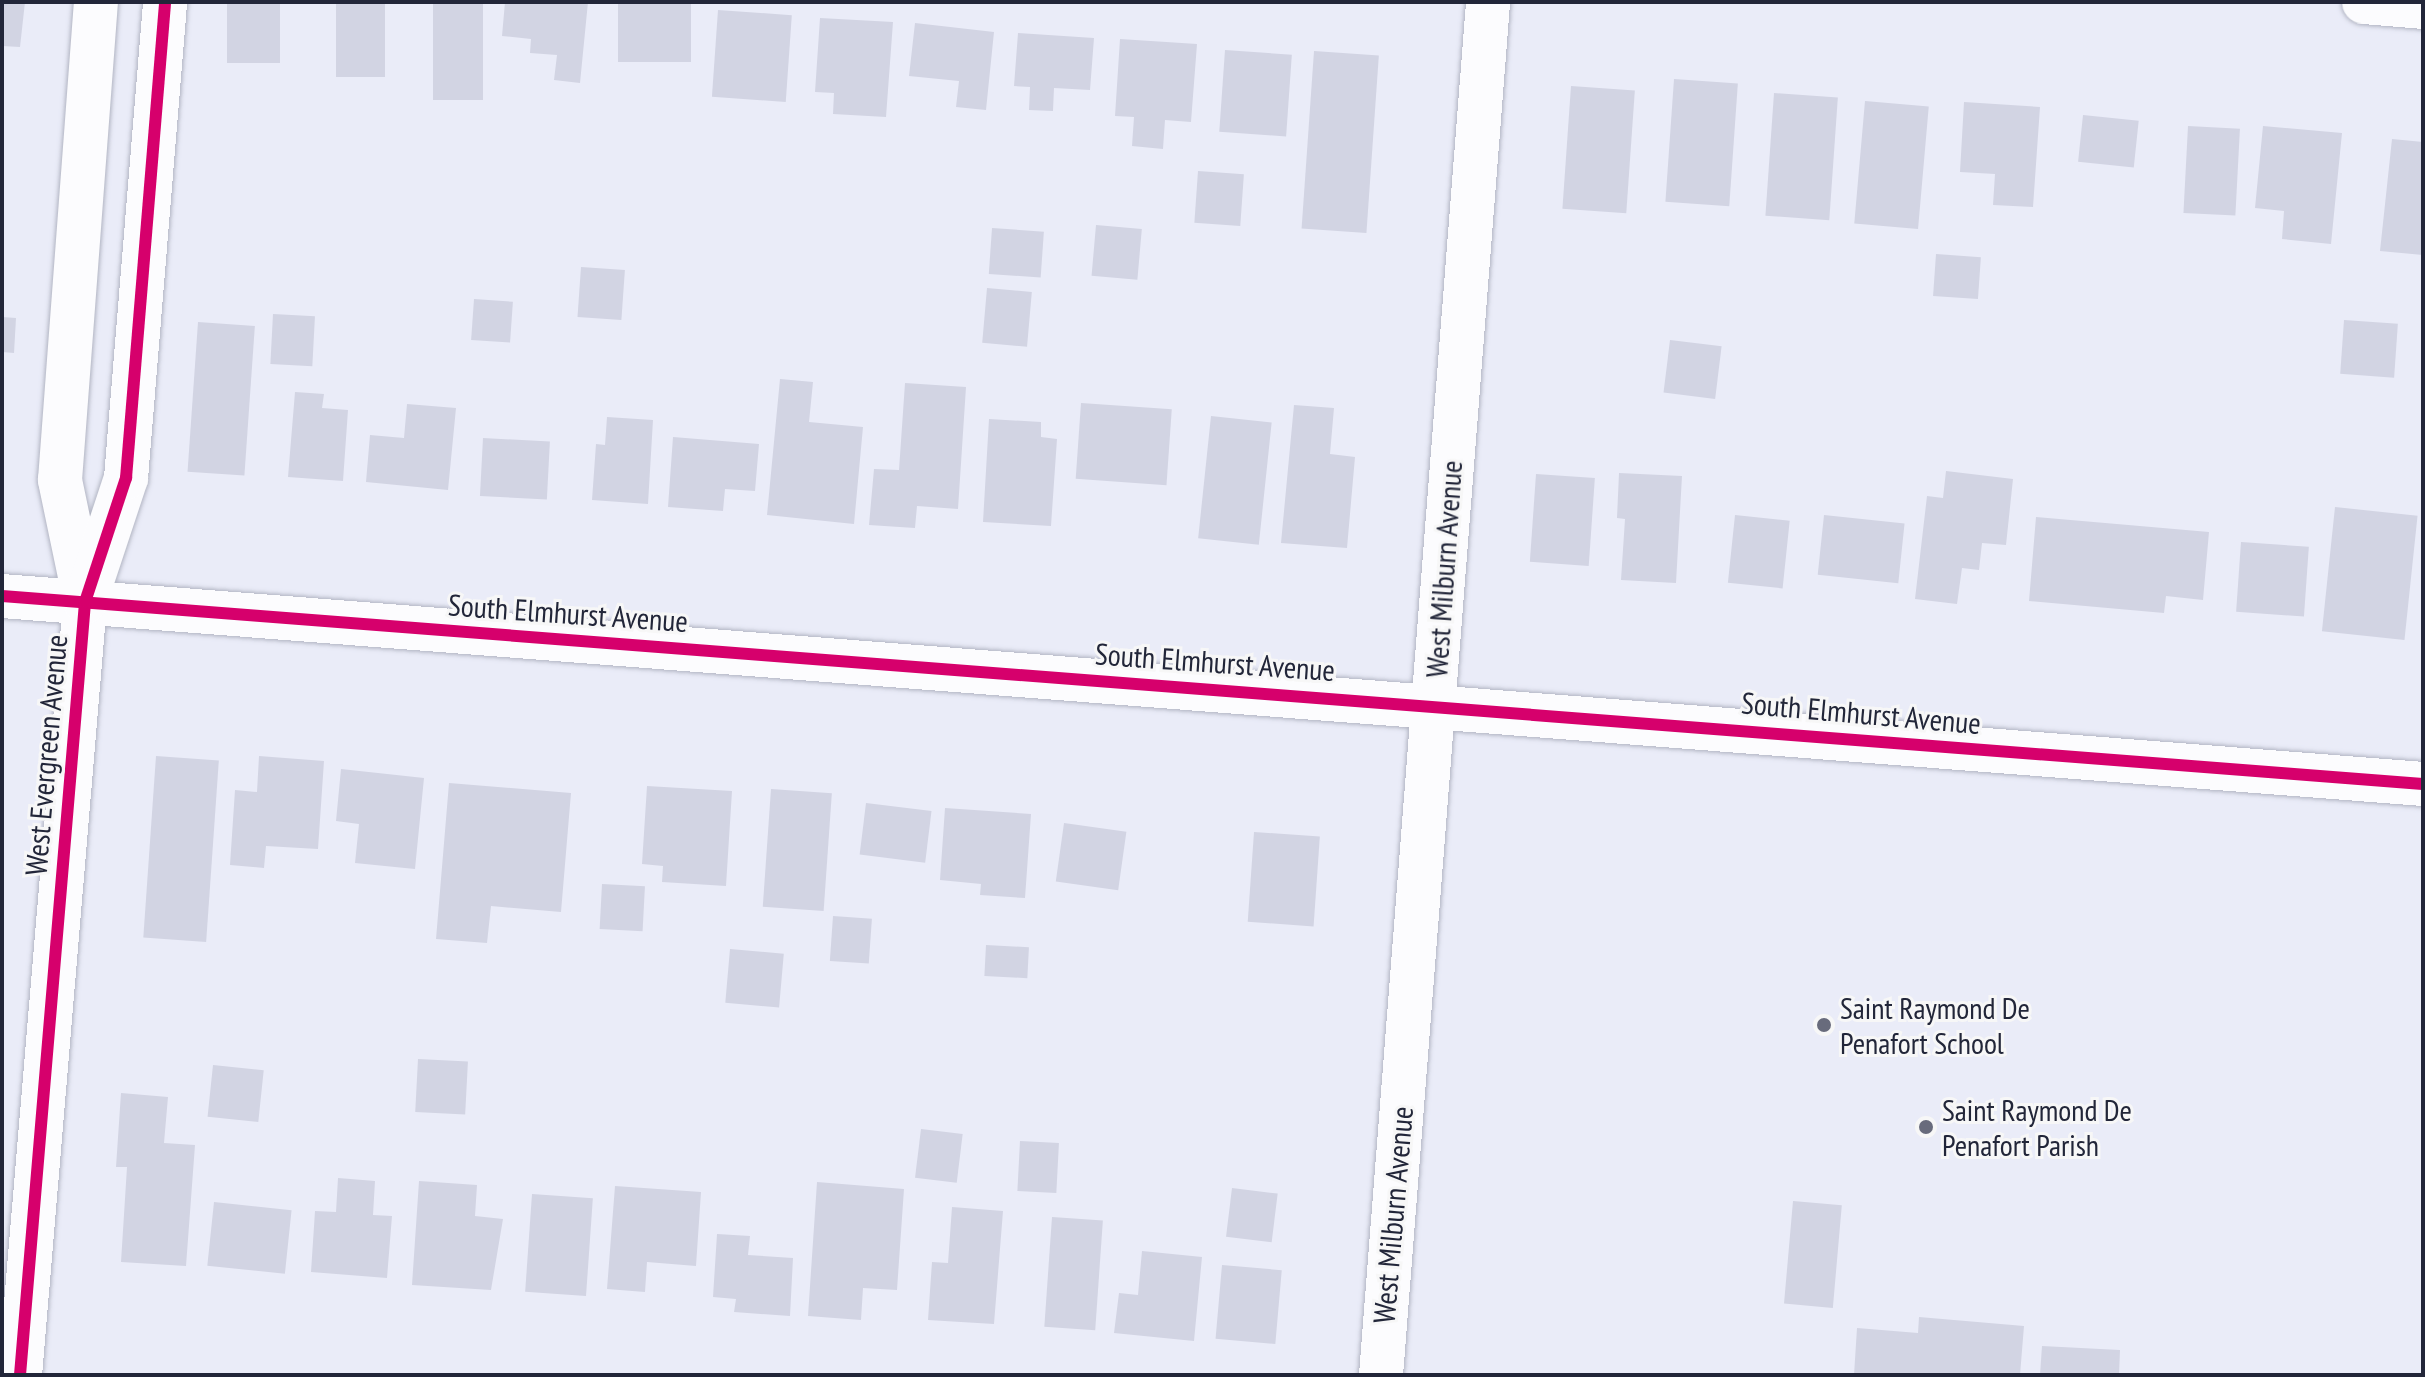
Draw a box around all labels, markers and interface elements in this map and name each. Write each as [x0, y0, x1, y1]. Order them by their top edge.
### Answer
street label: West Milburn Avenue [1418, 459, 1470, 679]
street label: South Elmhurst Avenue [446, 587, 690, 639]
street label: West Evergreen Avenue [18, 633, 74, 877]
street label: South Elmhurst Avenue [1093, 636, 1337, 688]
street label: South Elmhurst Avenue [1739, 685, 1983, 741]
place label: Saint Raymond De Penafort School [1840, 990, 2030, 1060]
marker: Saint Raymond De Penafort School [1815, 1016, 1833, 1034]
place label: Saint Raymond De Penafort Parish [1942, 1092, 2132, 1162]
street label: West Milburn Avenue [1366, 1105, 1420, 1325]
marker: Saint Raymond De Penafort Parish [1917, 1118, 1935, 1136]

